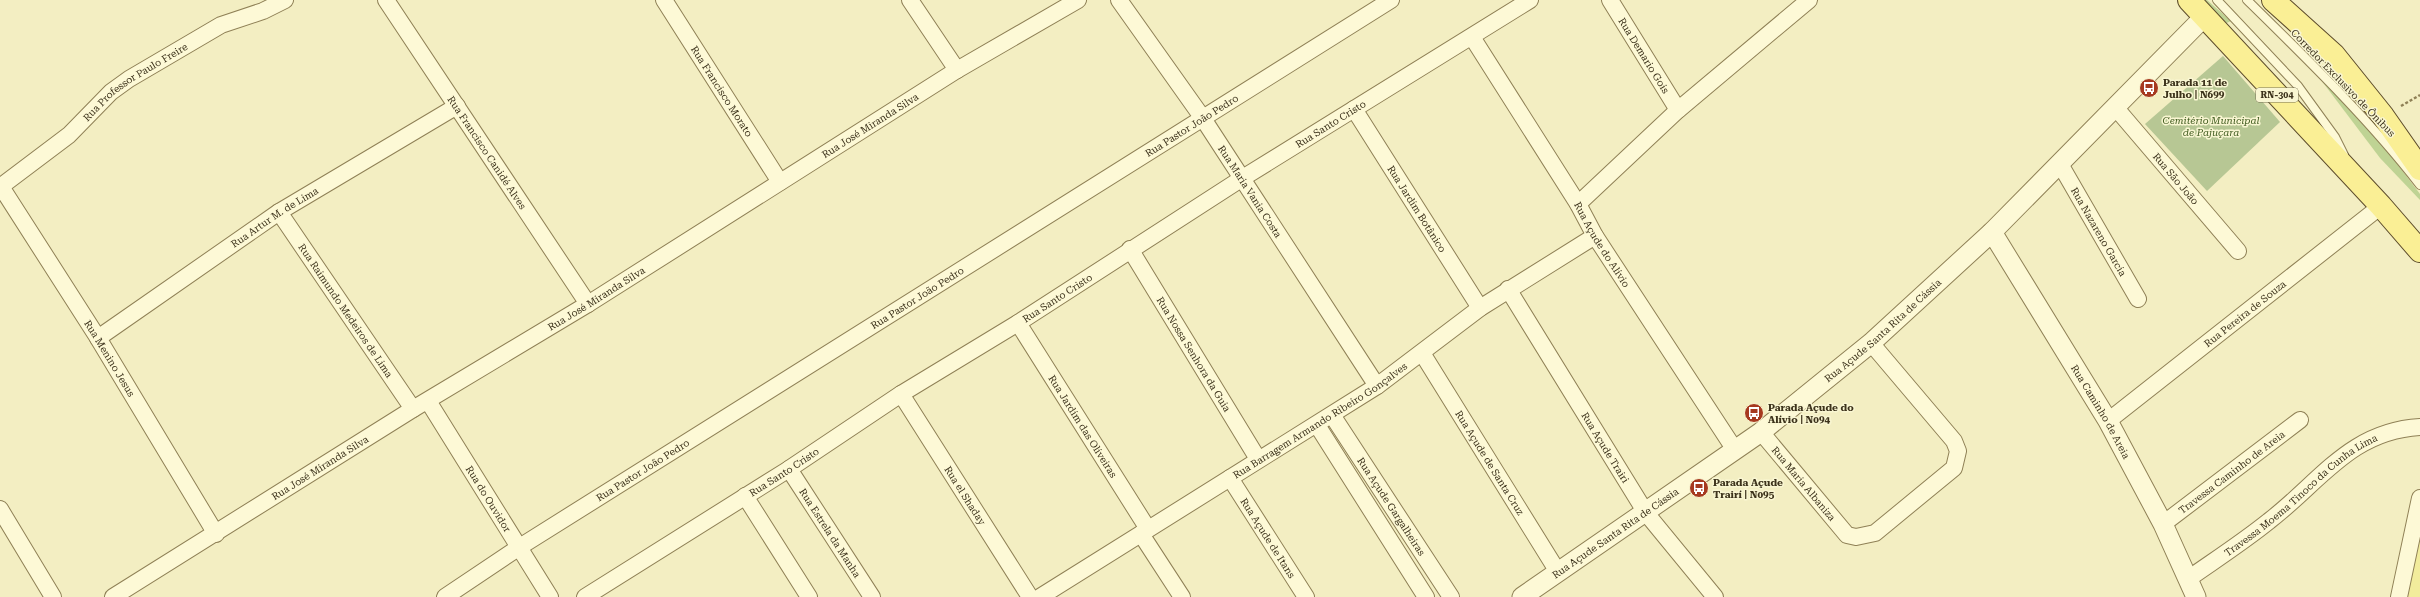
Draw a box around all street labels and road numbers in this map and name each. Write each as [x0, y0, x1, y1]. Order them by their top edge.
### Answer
street label: Rua Demario Gois [1617, 15, 1672, 95]
street label: Corredor Exclusivo de Ônibus [2289, 27, 2397, 139]
street label: Rua Professor Paulo Freire [81, 40, 190, 123]
street label: Rua Francisco Morato [689, 44, 755, 138]
road number: RN-304 [2256, 88, 2298, 102]
street label: Rua José Miranda Silva [820, 90, 921, 160]
street label: Rua Pastor João Pedro [1143, 92, 1240, 159]
street label: Rua Francisco Canidé Alves [446, 94, 529, 211]
street label: Rua Santo Cristo [1293, 98, 1367, 150]
street label: Rua Maria Vania Costa [1216, 143, 1285, 240]
street label: Rua São João [2151, 150, 2201, 206]
street label: Rua Jardim Botânico [1386, 163, 1449, 254]
street label: Rua Artur M. de Lima [229, 184, 320, 249]
street label: Rua Nazareno Garcia [2069, 185, 2129, 278]
street label: Rua Açude do Alivio [1572, 200, 1632, 289]
street label: Rua Raimundo Medeiros de Lima [297, 241, 396, 380]
street label: Rua José Miranda Silva [546, 264, 647, 332]
street label: Rua Pastor João Pedro [868, 264, 965, 331]
street label: Rua Santo Cristo [1020, 271, 1094, 324]
street label: Rua Açude Santa Rita de Cássia [1822, 276, 1943, 384]
street label: Rua Pereira de Souza [2202, 278, 2288, 349]
street label: Rua Nossa Senhora da Guia [1155, 295, 1233, 414]
street label: Rua Menino Jesus [82, 318, 137, 398]
street label: Rua Barragem Armando Ribeiro Gonçalves [1231, 360, 1409, 480]
street label: Rua Caminho de Areia [2069, 363, 2133, 461]
street label: Rua Jardim das Oliveiras [1047, 373, 1120, 480]
street label: Rua Açude de Santa Cruz [1454, 408, 1527, 517]
street label: Rua Açude Trairi [1580, 410, 1631, 485]
street label: Travessa Caminho de Areia [2176, 428, 2287, 516]
street label: Travessa Moema Tinoco da Cunha Lima [2222, 432, 2379, 558]
street label: Rua José Miranda Silva [269, 433, 371, 502]
street label: Rua Pastor João Pedro [594, 437, 691, 503]
street label: Rua Maria Albaniza [1770, 444, 1838, 523]
street label: Rua Santo Cristo [747, 445, 821, 498]
street label: Rua Açude Gargalheiras [1356, 455, 1428, 558]
street label: Rua do Ouvidor [464, 463, 514, 534]
street label: Rua el Shaday [943, 464, 988, 527]
street label: Rua Açude Santa Rita de Cássia [1550, 485, 1681, 580]
street label: Rua Estrela da Manha [797, 486, 864, 580]
street label: Rua Açude de Itans [1239, 496, 1298, 580]

